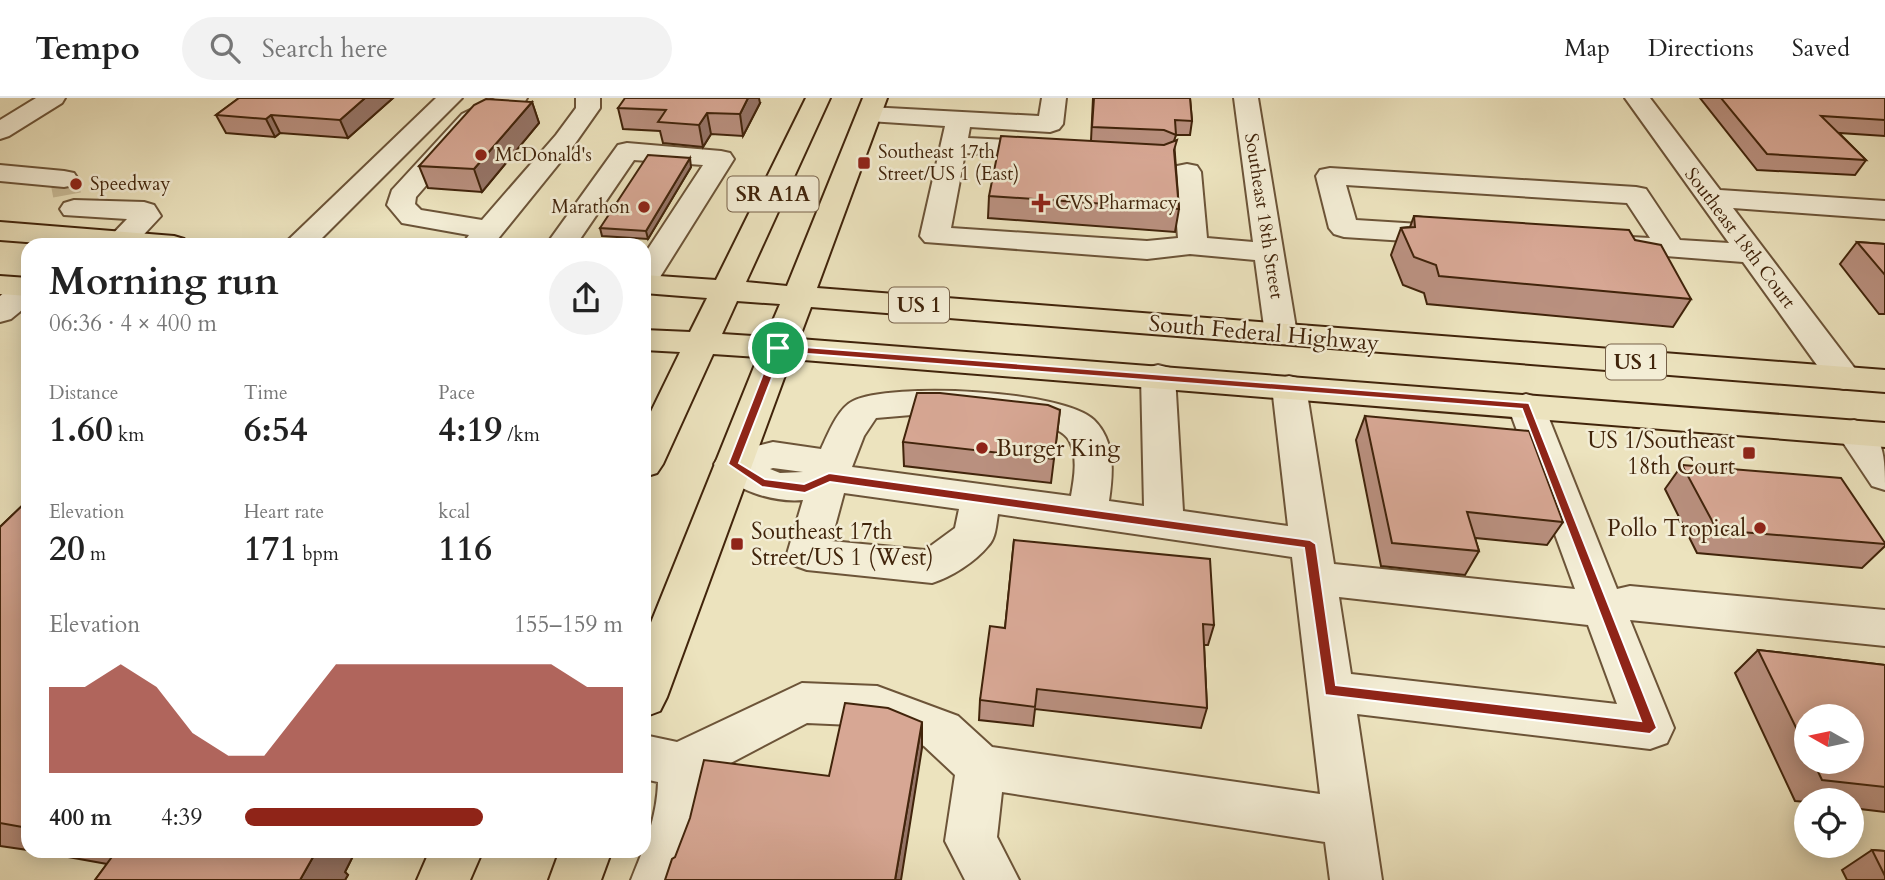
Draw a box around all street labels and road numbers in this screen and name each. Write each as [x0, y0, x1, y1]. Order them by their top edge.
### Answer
street label: Southeast 18th Street [1238, 131, 1290, 301]
street label: Southeast 18th Court [1678, 162, 1802, 314]
road number: SR A1A [728, 176, 818, 212]
road number: US 1 [889, 288, 949, 322]
street label: South Federal Highway [1148, 307, 1380, 359]
road number: US 1 [1606, 344, 1666, 380]

